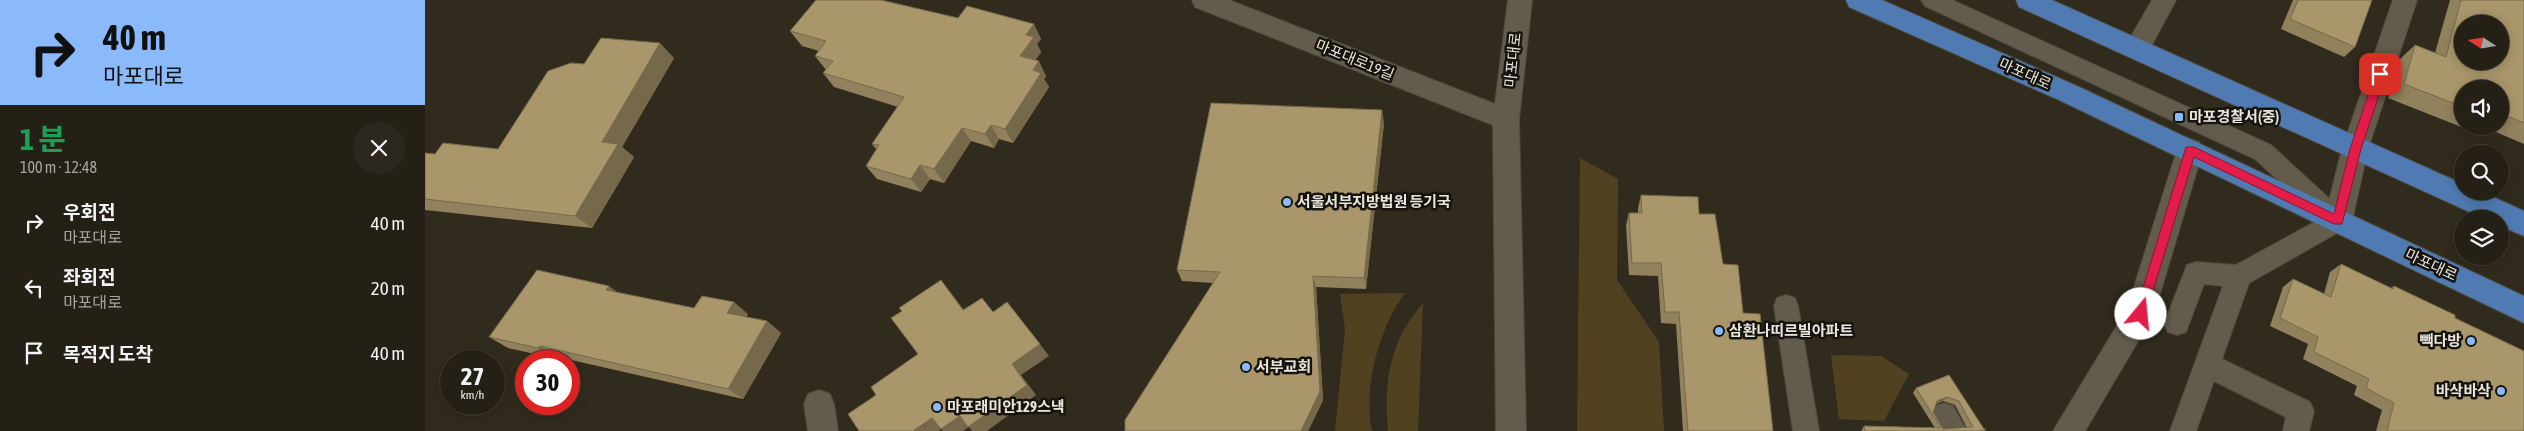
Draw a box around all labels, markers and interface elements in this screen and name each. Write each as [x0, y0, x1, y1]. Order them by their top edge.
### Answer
north arrow [2454, 15, 2509, 70]
map controls [2454, 15, 2509, 265]
text: 40 m [103, 17, 166, 57]
icon: right [20, 20, 85, 85]
street label: 마포대로 [1501, 32, 1524, 88]
street label: 마포대로19길 [1313, 36, 1397, 83]
pin [2359, 53, 2401, 95]
street label: 마포대로 [1997, 55, 2054, 93]
icon: arrive [2366, 60, 2394, 88]
text: 마포대로 [103, 63, 184, 89]
button: sound [2454, 80, 2509, 135]
place label: 마포경찰서(중) [2189, 108, 2279, 125]
marker: 마포경찰서(중) [2173, 111, 2185, 123]
text: 1 분 [20, 122, 66, 156]
button: close [353, 122, 405, 174]
button: search [2454, 145, 2509, 200]
text: 100 m · 12:48 [20, 158, 97, 176]
place label: 서울서부지방법원 등기국 [1297, 193, 1451, 210]
marker: 서울서부지방법원 등기국 [1281, 196, 1293, 208]
text: 우회전 [63, 201, 115, 223]
icon: right [20, 209, 48, 237]
button: layers [2454, 210, 2509, 265]
text: 40 m [371, 212, 405, 234]
text: 마포대로 [63, 228, 122, 246]
street label: 마포대로 [2403, 245, 2460, 284]
text: 좌회전 [63, 266, 115, 288]
icon: left [20, 274, 48, 302]
text: 20 m [371, 277, 405, 299]
position arrow [2114, 287, 2166, 339]
text: 마포대로 [63, 293, 122, 311]
place label: 삼환나띠르빌아파트 [1729, 322, 1853, 339]
marker: 삼환나띠르빌아파트 [1713, 325, 1725, 337]
place label: 빽다방 [2420, 332, 2461, 349]
marker: 빽다방 [2465, 335, 2477, 347]
icon: arrive [20, 339, 48, 367]
text: 40 m [371, 342, 405, 364]
text: 목적지 도착 [63, 343, 153, 365]
speed limit sign: 30 [515, 350, 580, 415]
place label: 서부교회 [1256, 358, 1311, 375]
marker: 서부교회 [1240, 361, 1252, 373]
text: 27 [461, 362, 484, 390]
place label: 바삭바삭 [2436, 382, 2491, 399]
marker: 바삭바삭 [2495, 385, 2507, 397]
text: km/h [461, 388, 484, 402]
place label: 마포래미안129스낵 [947, 398, 1065, 415]
marker: 마포래미안129스낵 [931, 401, 943, 413]

